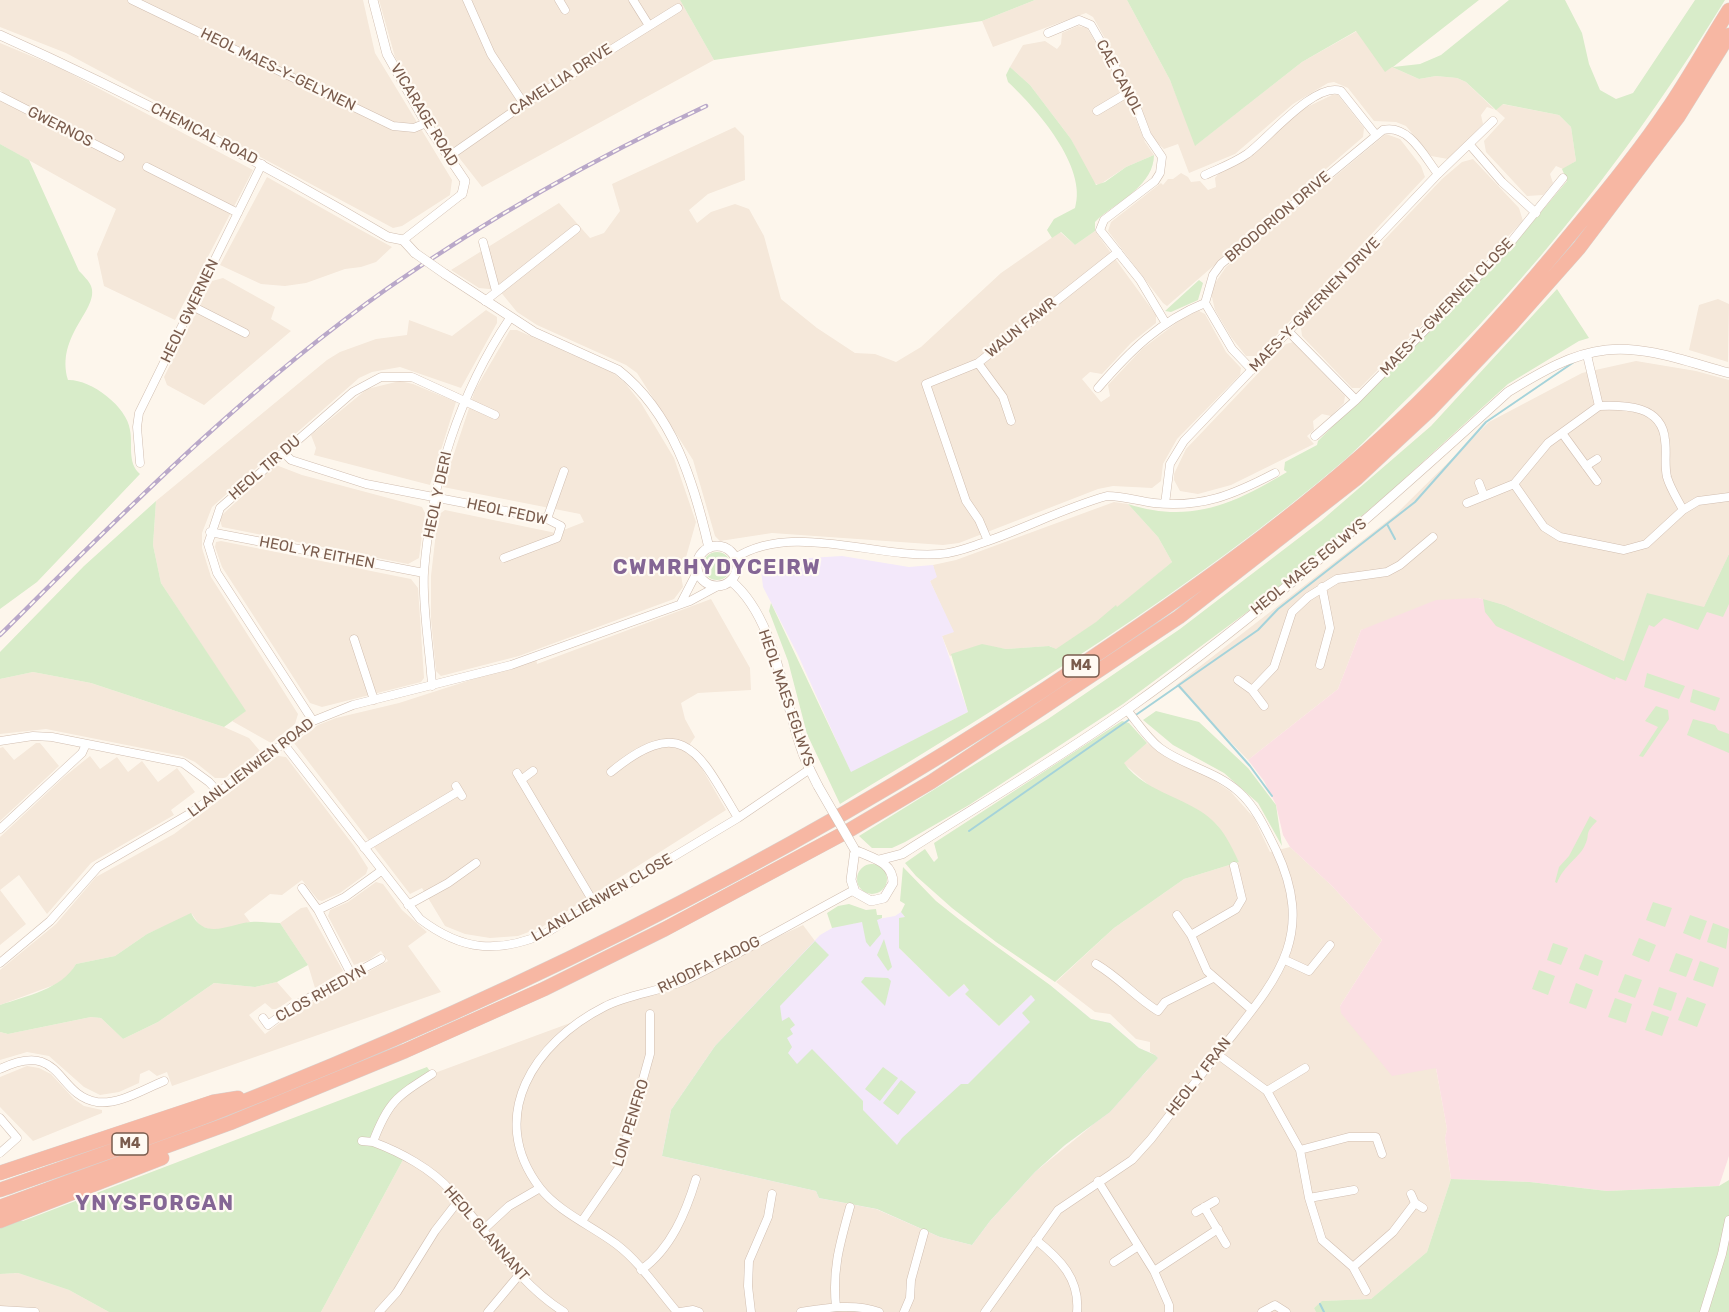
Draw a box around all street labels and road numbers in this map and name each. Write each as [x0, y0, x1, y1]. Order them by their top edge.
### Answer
street label: HEOL MAES-Y-GELYNEN [198, 25, 358, 115]
street label: CAE CANOL [1092, 37, 1146, 117]
street label: CAMELLIA DRIVE [506, 40, 616, 120]
street label: VICARAGE ROAD [386, 60, 462, 170]
street label: CHEMICAL ROAD [147, 99, 261, 169]
street label: GWERNOS [24, 103, 96, 151]
street label: BRODORION DRIVE [1222, 168, 1334, 266]
street label: MAES-Y-GWERNEN DRIVE [1246, 234, 1384, 376]
street label: MAES-Y-GWERNEN CLOSE [1377, 235, 1517, 379]
street label: HEOL GWERNEN [157, 256, 223, 366]
street label: WAUN FAWR [982, 294, 1060, 362]
street label: HEOL TIR DU [225, 432, 305, 504]
street label: HEOL Y DERI [420, 450, 456, 540]
street label: HEOL FEDW [465, 495, 549, 529]
street label: HEOL MAES EGLWYS [1247, 515, 1371, 619]
street label: HEOL YR EITHEN [258, 533, 376, 573]
street label: HEOL MAES EGLWYS [754, 627, 818, 769]
road number: M4 [1063, 655, 1099, 677]
street label: LLANLLIENWEN ROAD [184, 715, 318, 821]
street label: LLANLLIENWEN CLOSE [528, 850, 676, 946]
street label: RHODFA FADOG [655, 932, 763, 998]
street label: CLOS RHEDYN [272, 962, 370, 1026]
street label: HEOL Y FRAN [1163, 1034, 1235, 1120]
street label: LON PENFRO [609, 1077, 653, 1169]
road number: M4 [112, 1133, 148, 1155]
street label: HEOL GLANNANT [440, 1183, 532, 1285]

